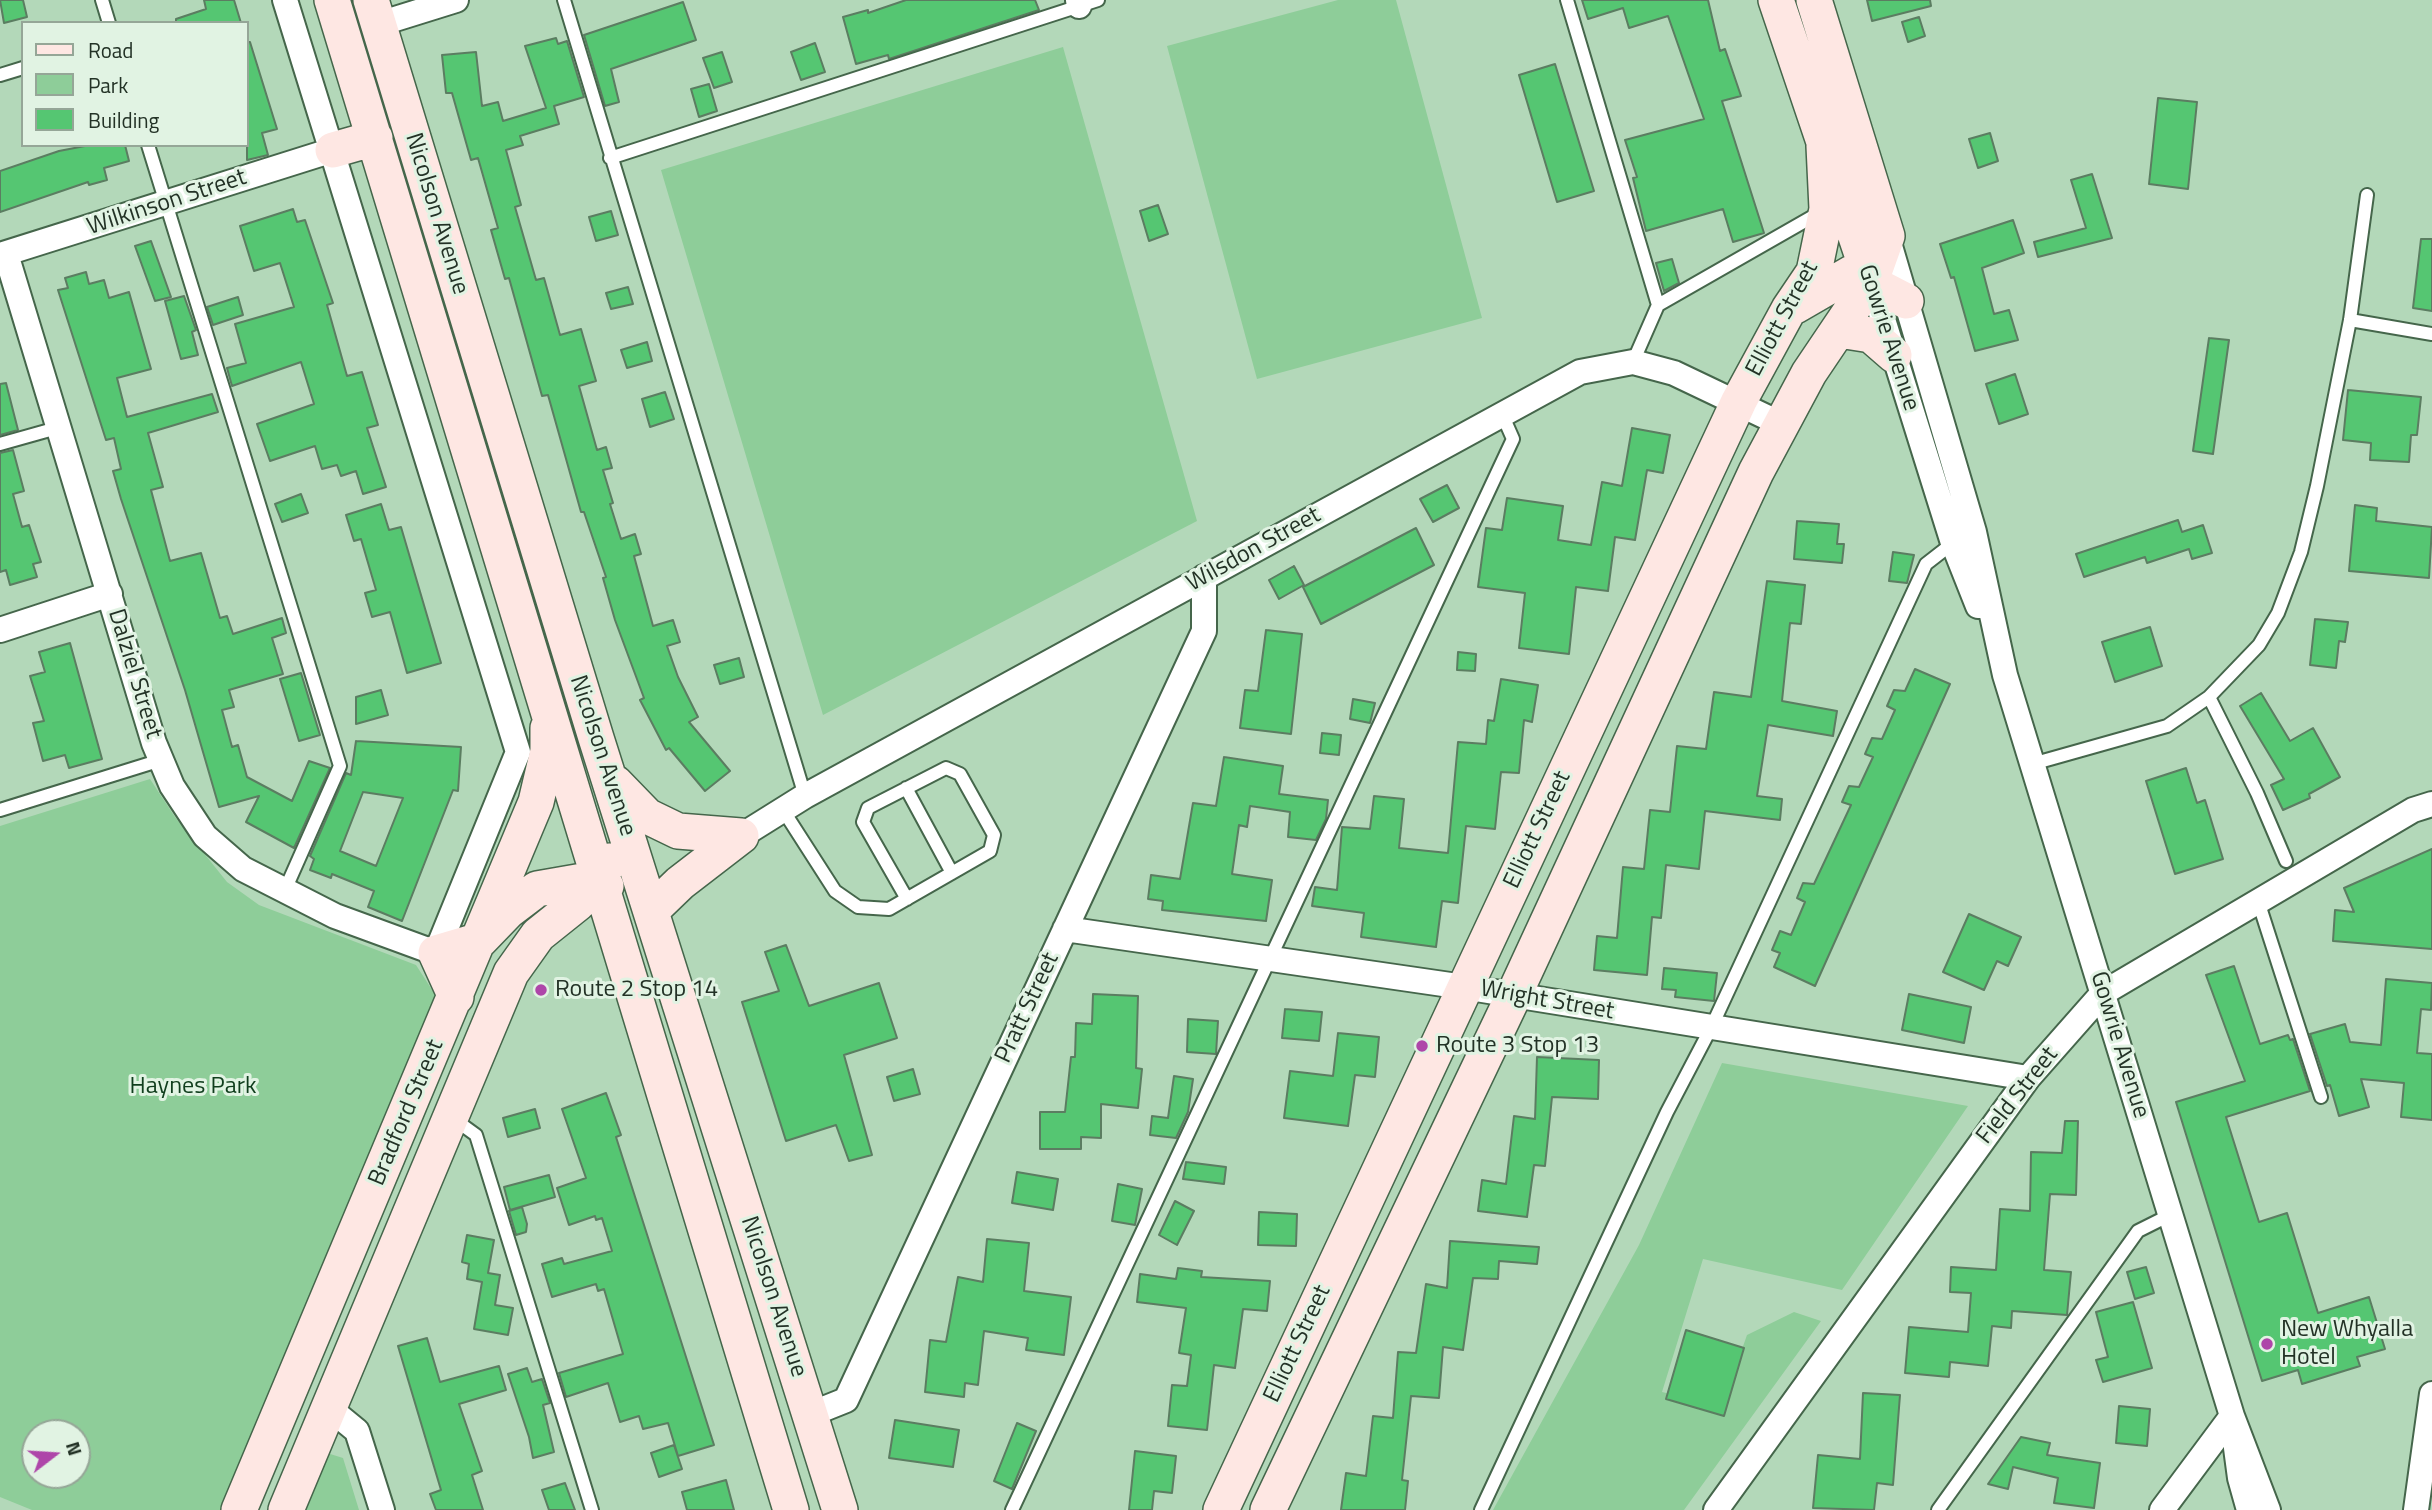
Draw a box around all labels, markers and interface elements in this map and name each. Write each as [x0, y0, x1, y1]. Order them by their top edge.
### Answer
legend [21, 21, 248, 147]
text: Road [88, 34, 133, 66]
text: Park [88, 69, 128, 101]
text: Building [88, 104, 159, 136]
street label: Nicolson Avenue [398, 130, 474, 298]
street label: Wilkinson Street [84, 164, 250, 242]
street label: Elliott Street [1741, 257, 1825, 381]
street label: Gowrie Avenue [1851, 261, 1925, 415]
street label: Wilsdon Street [1182, 501, 1326, 599]
street label: Dalziel Street [101, 606, 167, 742]
street label: Nicolson Avenue [562, 672, 642, 840]
street label: Elliott Street [1498, 767, 1578, 893]
street label: Pratt Street [990, 948, 1066, 1068]
street label: Gowrie Avenue [2083, 968, 2155, 1122]
street label: Wright Street [1478, 975, 1616, 1027]
place label: Route 2 Stop 14 [555, 976, 718, 1004]
marker: Route 2 Stop 14 [533, 982, 549, 998]
place label: Route 3 Stop 13 [1436, 1032, 1599, 1060]
street label: Bradford Street [363, 1036, 451, 1190]
marker: Route 3 Stop 13 [1414, 1038, 1430, 1054]
street label: Field Street [1971, 1042, 2065, 1150]
park label: Haynes Park [129, 1073, 257, 1101]
street label: Nicolson Avenue [733, 1213, 813, 1381]
street label: Elliott Street [1258, 1281, 1338, 1407]
place label: New Whyalla Hotel [2281, 1316, 2413, 1372]
marker: New Whyalla Hotel [2259, 1336, 2275, 1352]
north arrow [21, 1419, 91, 1489]
text: N [59, 1438, 90, 1459]

